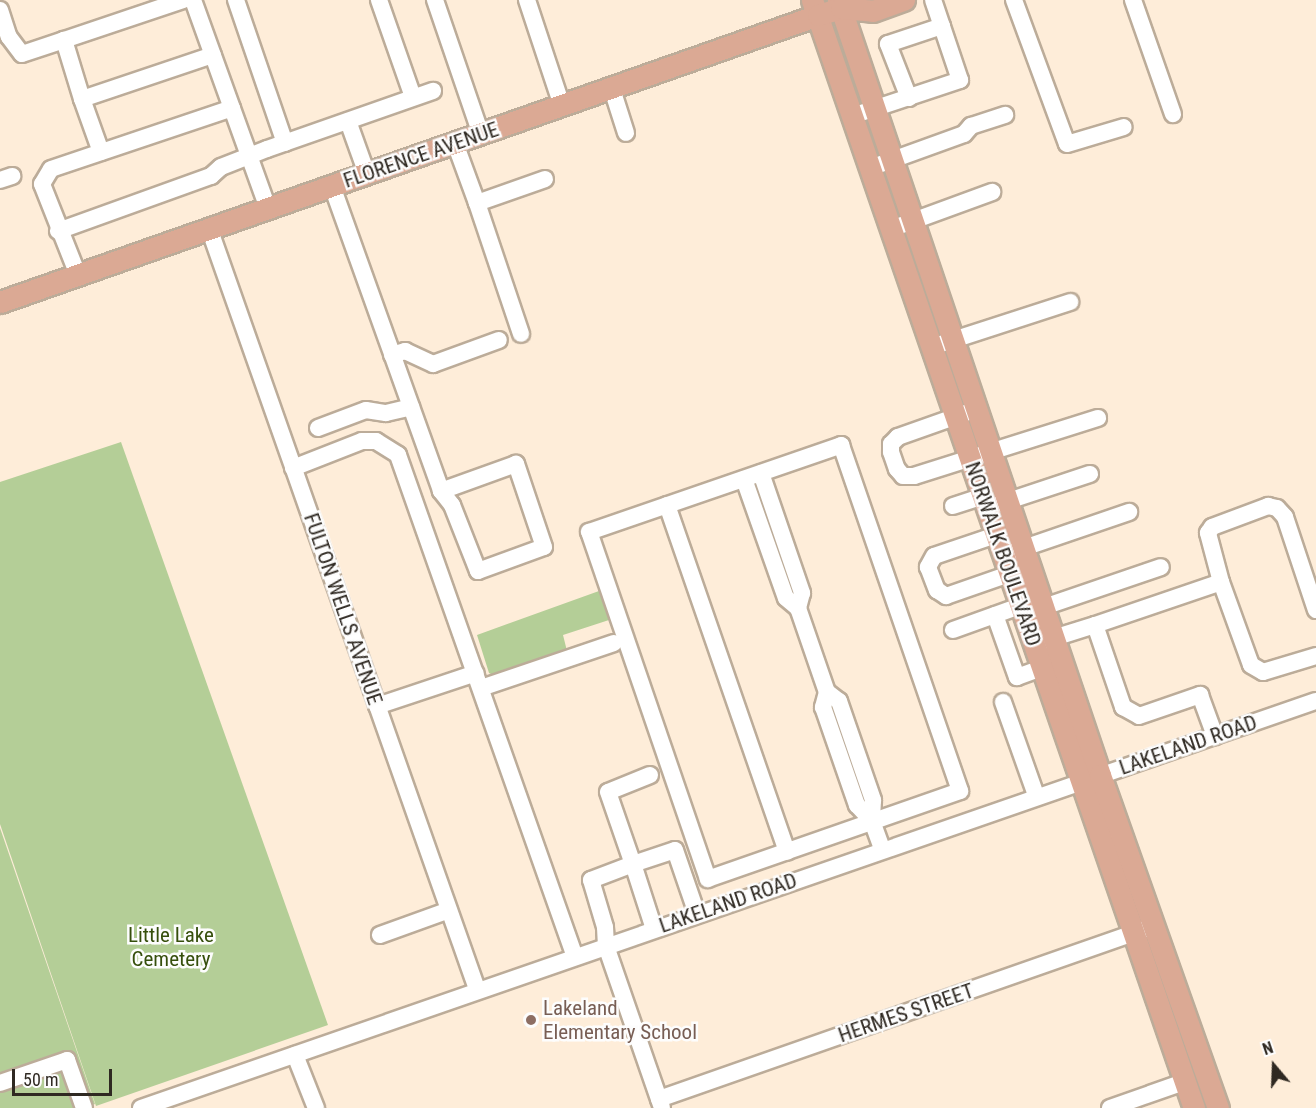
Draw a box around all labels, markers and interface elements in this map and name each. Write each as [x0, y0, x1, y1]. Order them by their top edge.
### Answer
street label: FLORENCE AVENUE [340, 117, 502, 193]
street label: NORWALK BOULEVARD [960, 459, 1046, 649]
street label: FULTON WELLS AVENUE [298, 510, 388, 708]
street label: LAKELAND ROAD [1116, 710, 1260, 780]
street label: LAKELAND ROAD [656, 868, 800, 938]
park label: Little Lake Cemetery [128, 922, 214, 972]
street label: HERMES STREET [835, 978, 977, 1048]
place label: Lakeland Elementary School [543, 995, 697, 1045]
marker: Lakeland Elementary School [524, 1013, 538, 1027]
north arrow [1244, 1036, 1304, 1096]
text: N [1260, 1038, 1276, 1059]
scale bar [15, 1057, 116, 1095]
text: 50 m [23, 1069, 58, 1090]

